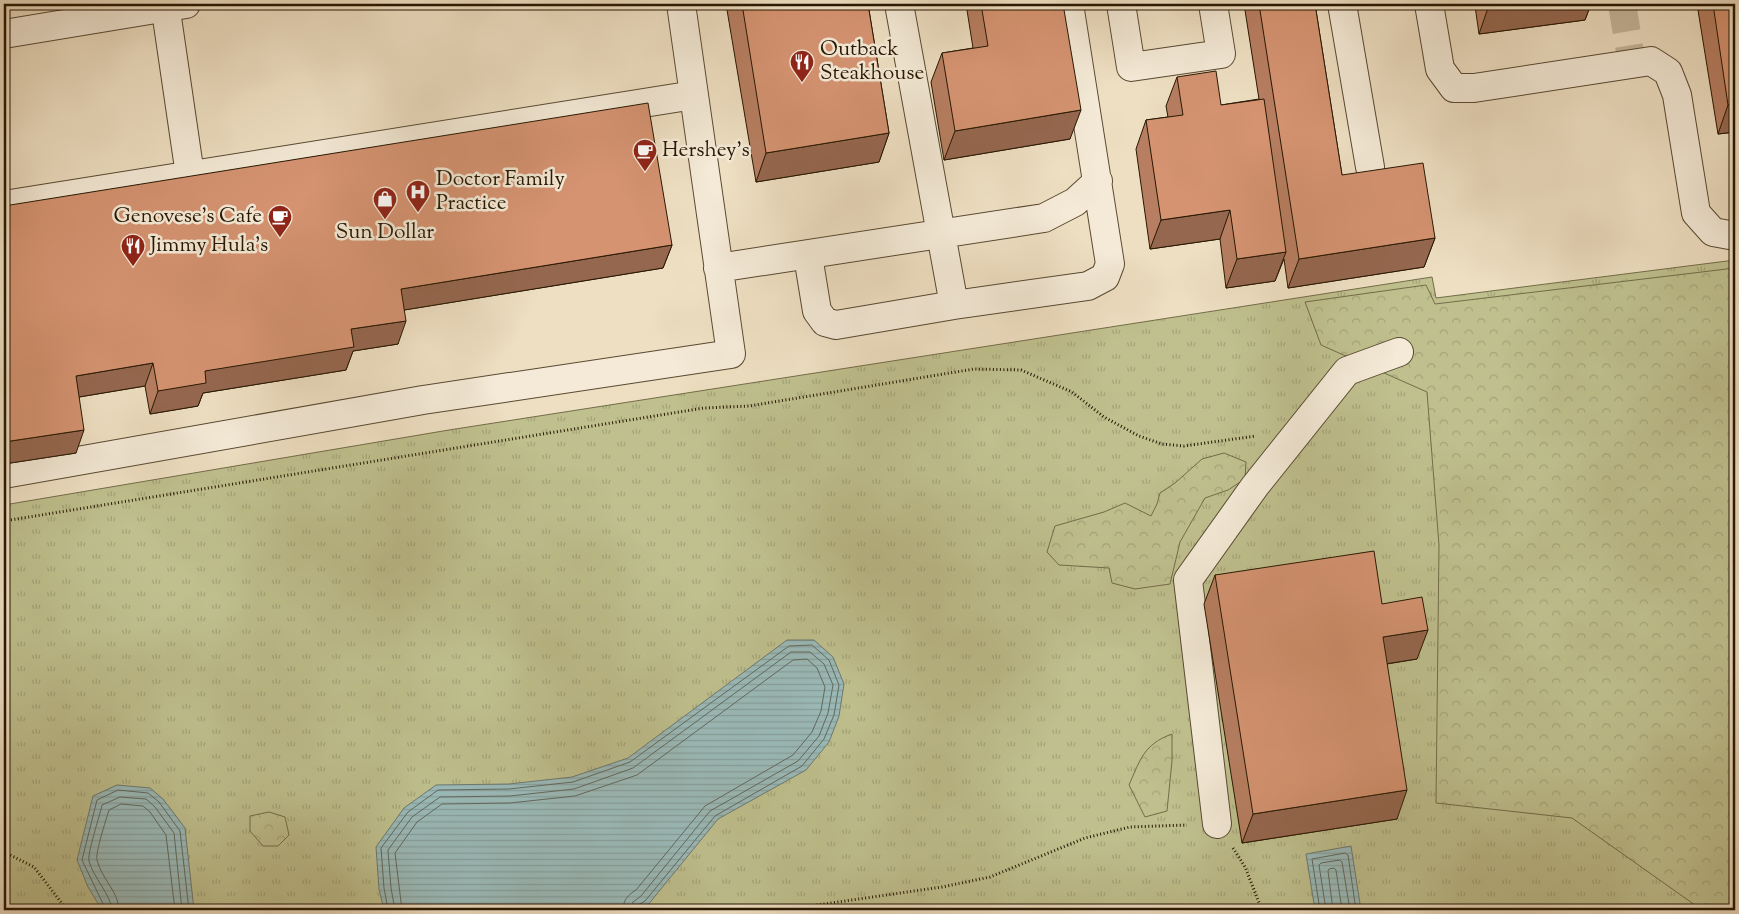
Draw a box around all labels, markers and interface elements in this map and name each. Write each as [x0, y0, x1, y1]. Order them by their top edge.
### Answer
place label: Outback Steakhouse [820, 35, 924, 89]
restaurant icon: Outback Steakhouse [789, 49, 815, 83]
place label: Hershey's [662, 136, 750, 166]
cafe icon: Hershey's [632, 138, 658, 172]
place label: Doctor Family Practice [436, 165, 566, 219]
hospital icon: Doctor Family Practice [405, 179, 431, 213]
shop icon: Sun Dollar [372, 186, 398, 220]
place label: Genovese's Cafe [114, 202, 262, 232]
cafe icon: Genovese's Cafe [267, 204, 293, 238]
place label: Sun Dollar [336, 218, 434, 248]
place label: Jimmy Hula's [149, 231, 268, 261]
restaurant icon: Jimmy Hula's [120, 233, 146, 267]

